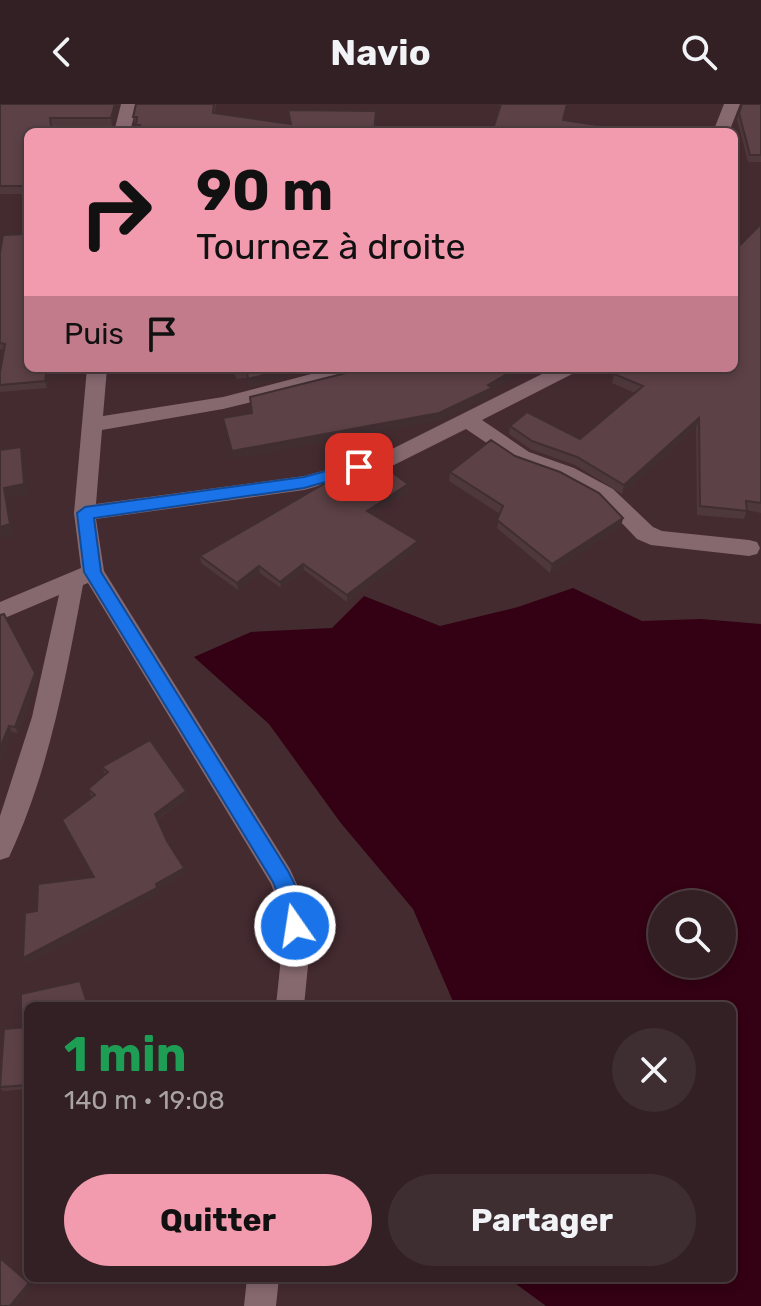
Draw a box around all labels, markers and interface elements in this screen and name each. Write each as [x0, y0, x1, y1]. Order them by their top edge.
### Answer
icon: back [40, 30, 84, 74]
icon: search [677, 30, 721, 74]
text: Navio [330, 31, 431, 74]
text: 90 m [196, 158, 333, 224]
icon: right [64, 160, 168, 264]
text: Tournez à droite [196, 225, 466, 268]
icon: arrive [140, 312, 184, 356]
text: Puis [64, 316, 124, 352]
pin [325, 433, 393, 501]
icon: arrive [337, 445, 381, 489]
position arrow [253, 884, 337, 968]
map controls [648, 890, 736, 978]
button: search [648, 890, 736, 978]
text: 1 min [64, 1026, 187, 1083]
button: close [612, 1028, 696, 1112]
text: 140 m · 19:08 [64, 1085, 225, 1116]
button: Quitter [64, 1174, 372, 1266]
button: Partager [388, 1174, 696, 1266]

